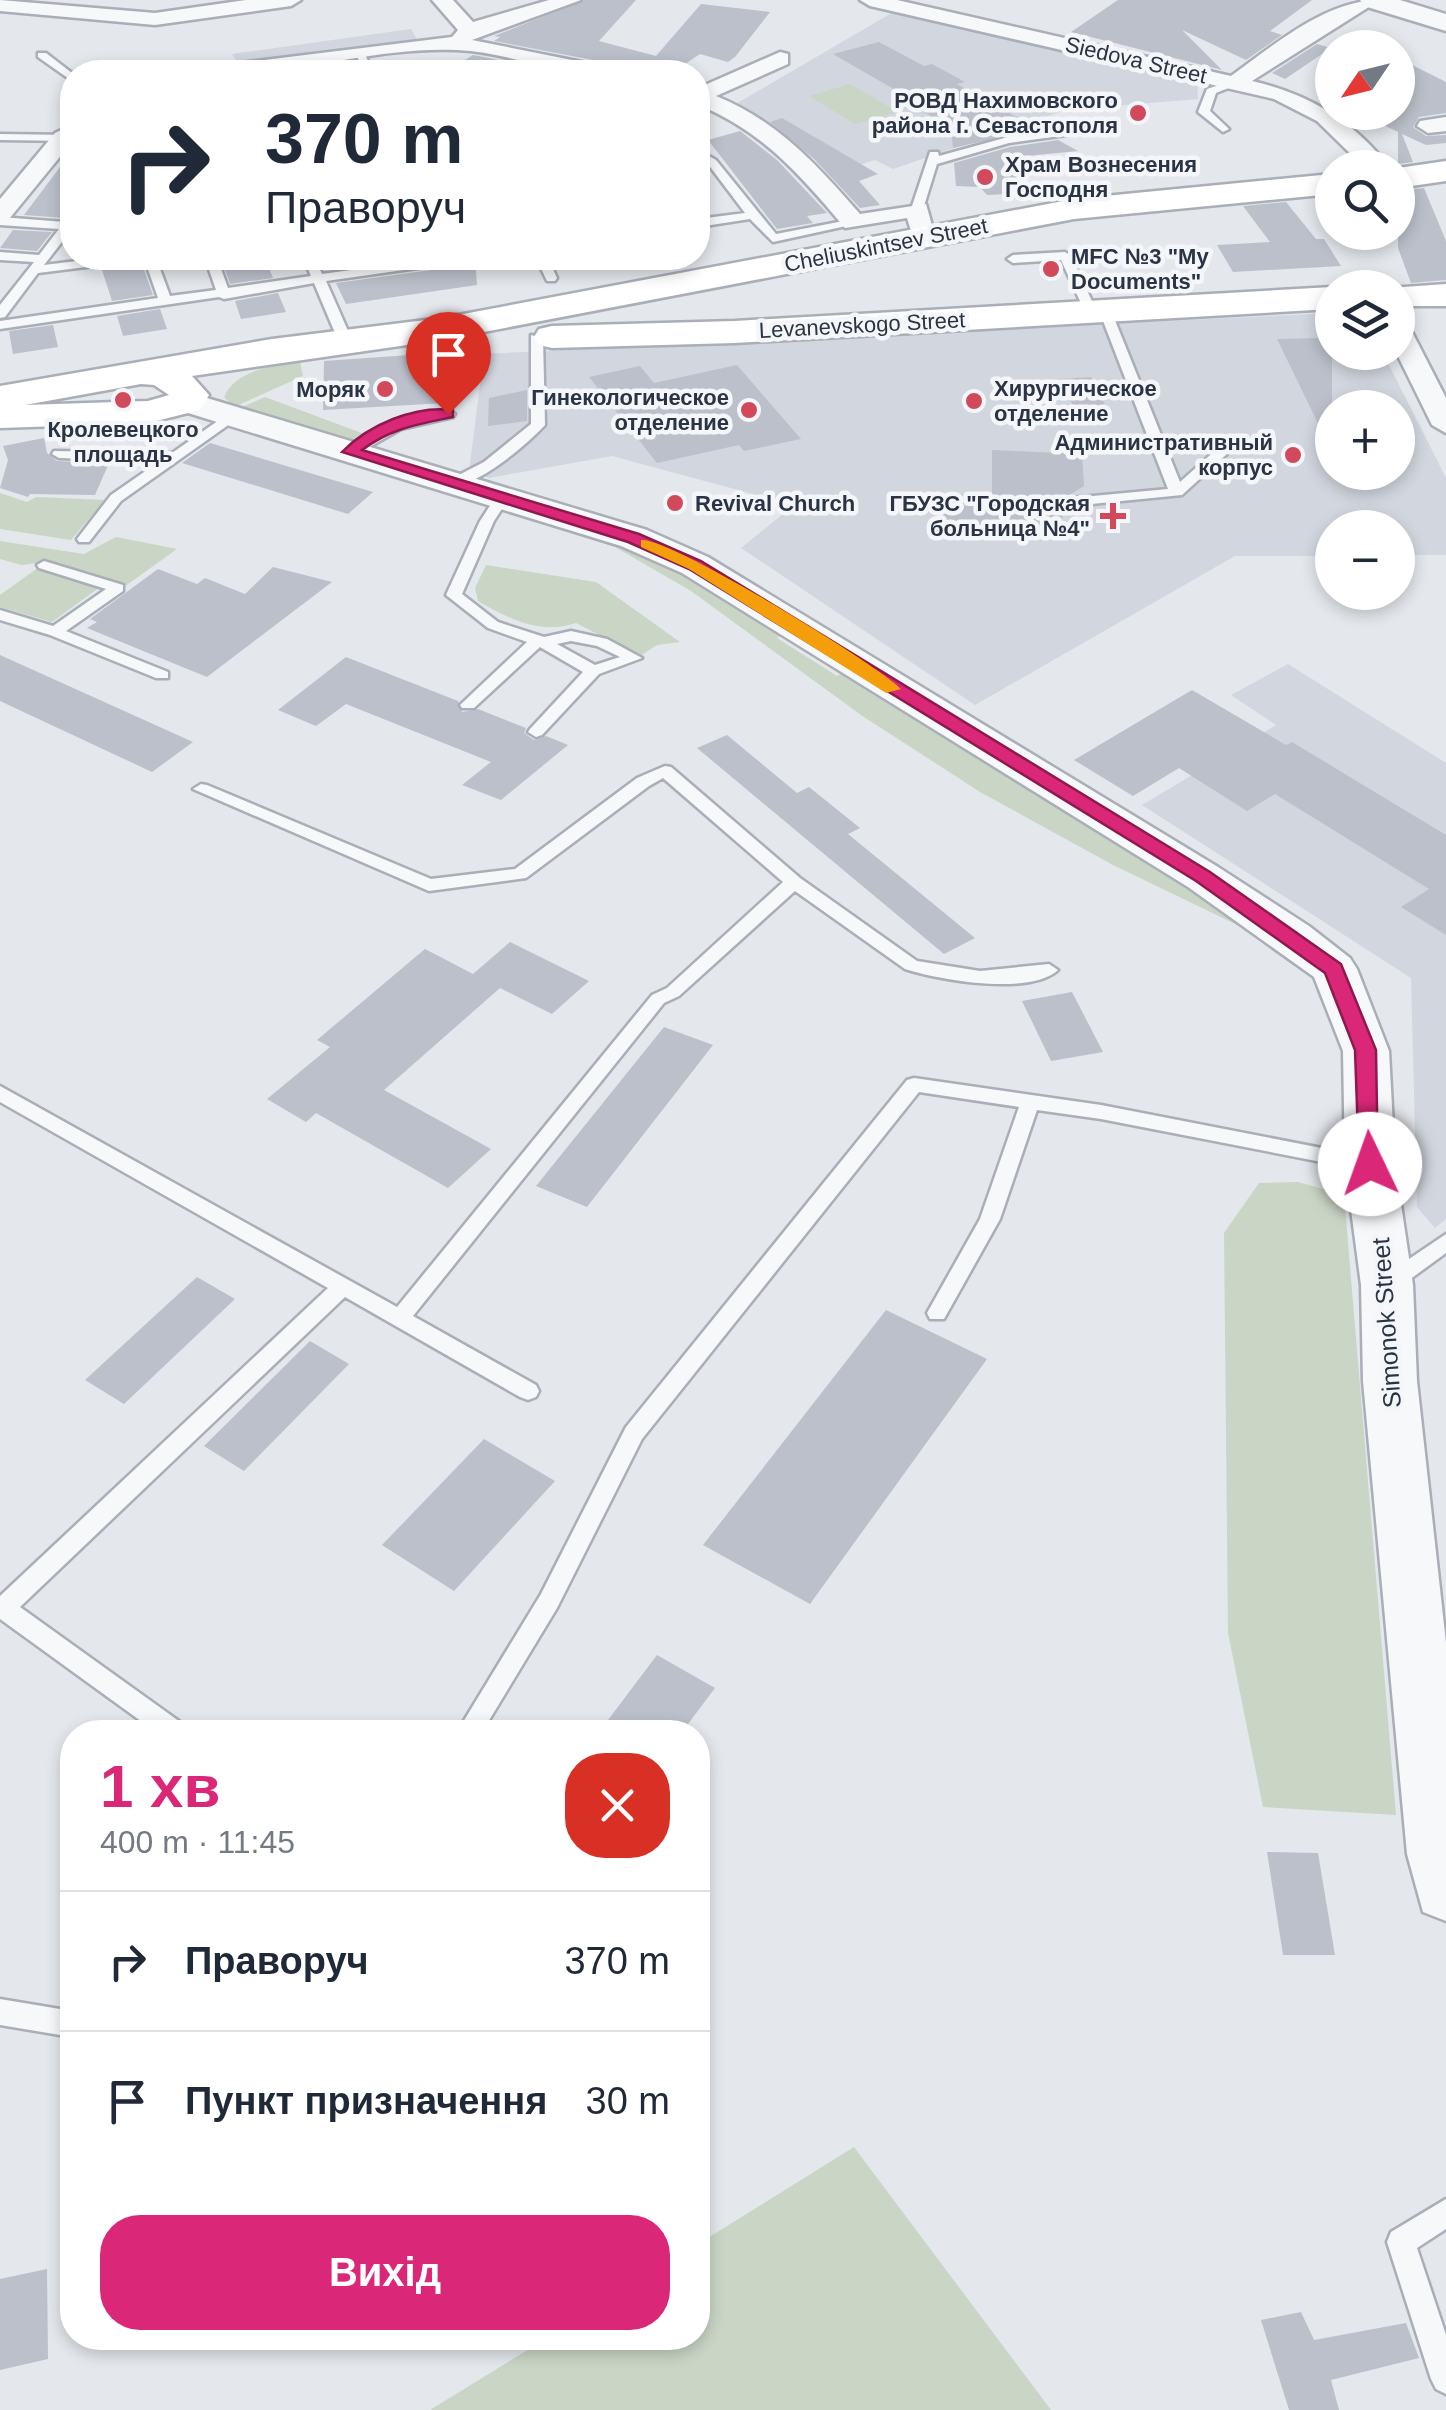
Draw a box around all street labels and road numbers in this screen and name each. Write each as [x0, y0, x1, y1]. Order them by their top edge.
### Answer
street label: Siedova Street [1063, 32, 1209, 88]
street label: Cheliuskintsev Street [782, 213, 990, 277]
street label: Levanevskogo Street [758, 307, 966, 343]
street label: Simonok Street [1366, 1237, 1406, 1409]

